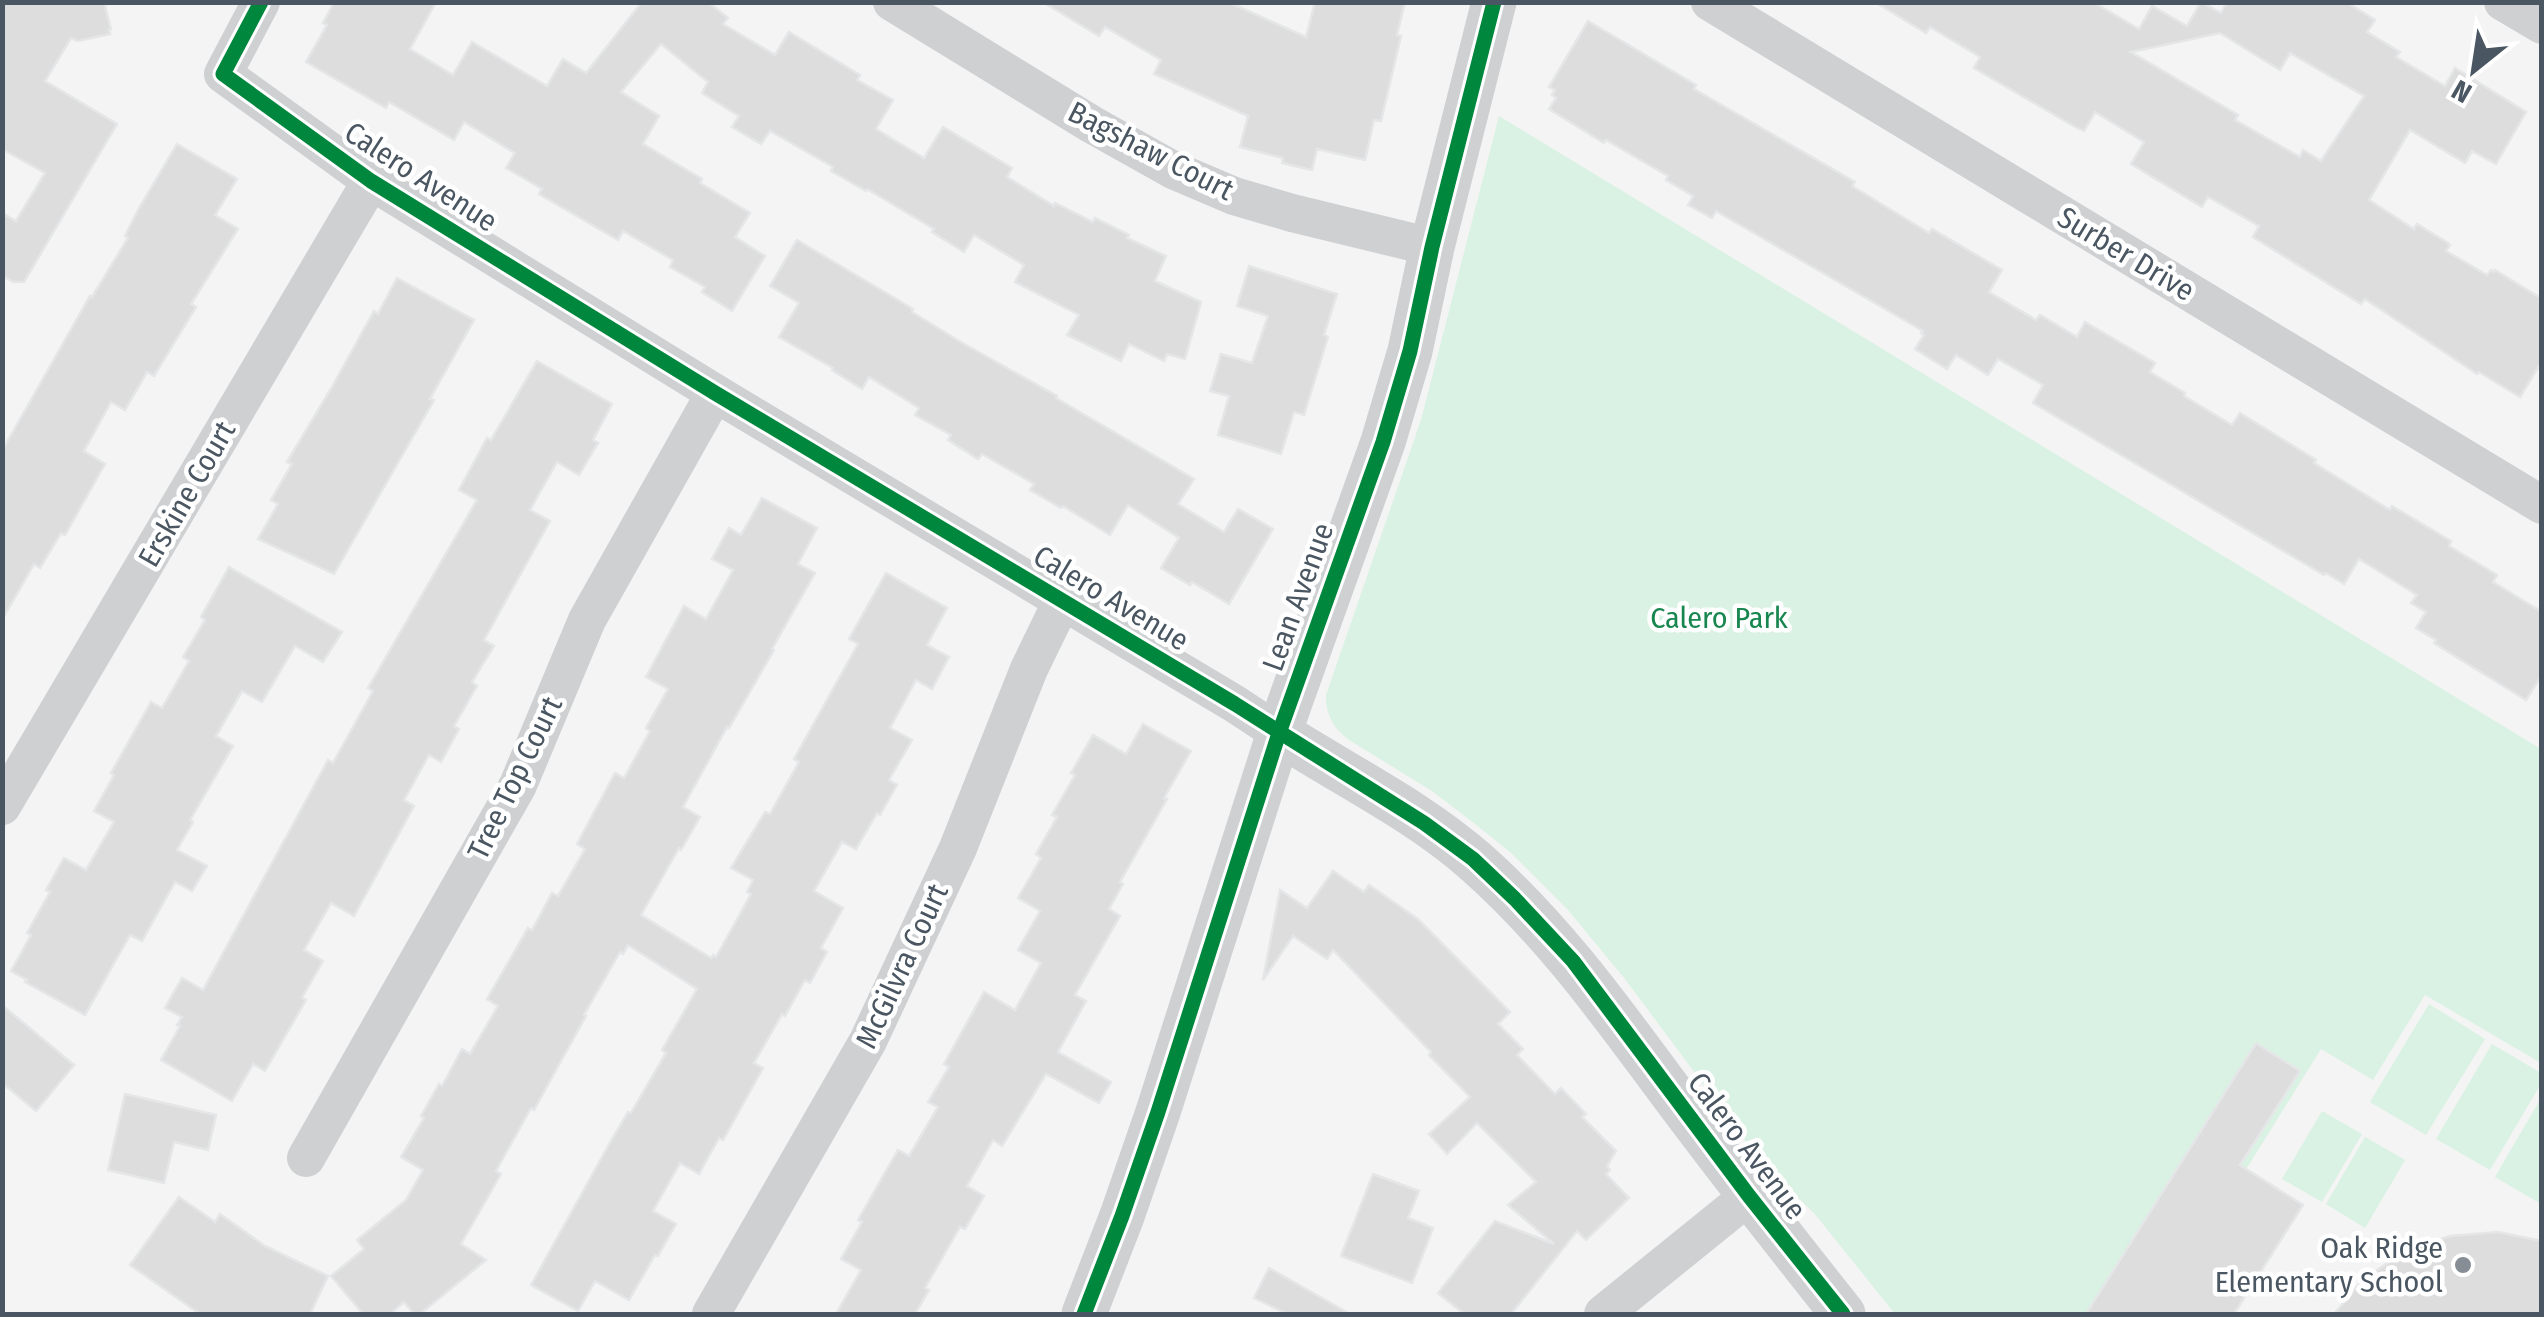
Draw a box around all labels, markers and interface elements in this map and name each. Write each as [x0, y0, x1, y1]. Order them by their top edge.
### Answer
north arrow [2424, 20, 2524, 120]
text: N [2446, 73, 2477, 110]
street label: Bagshaw Court [1062, 94, 1240, 208]
street label: Calero Avenue [338, 114, 504, 240]
street label: Surber Drive [2051, 199, 2201, 309]
street label: Erskine Court [131, 415, 243, 573]
street label: Lean Avenue [1255, 518, 1341, 676]
street label: Calero Avenue [1027, 538, 1195, 658]
park label: Calero Park [1650, 600, 1788, 636]
street label: Tree Top Court [460, 691, 570, 865]
street label: McGilvra Court [848, 878, 956, 1054]
street label: Calero Avenue [1680, 1065, 1814, 1227]
place label: Oak Ridge Elementary School [2215, 1230, 2443, 1300]
marker: Oak Ridge Elementary School [2452, 1254, 2474, 1276]

